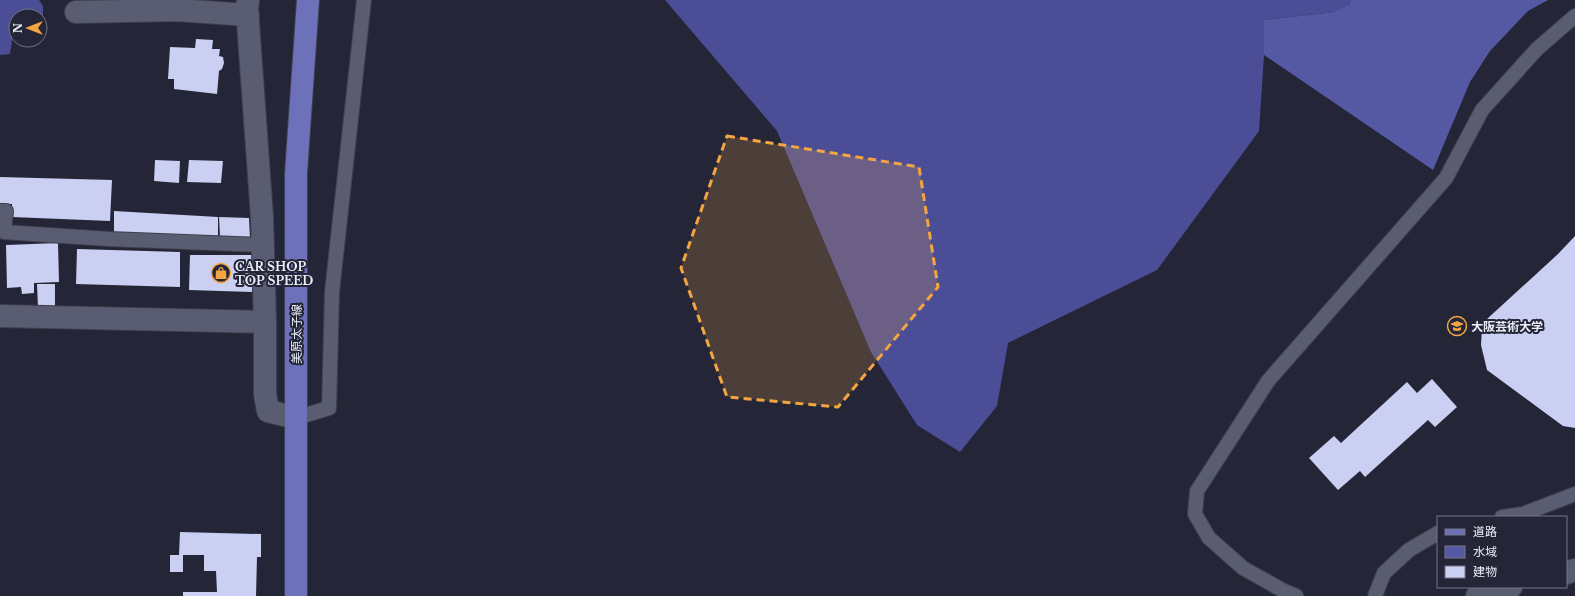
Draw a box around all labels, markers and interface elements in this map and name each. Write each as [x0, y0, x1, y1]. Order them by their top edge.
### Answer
north arrow [8, 8, 48, 48]
text: N [11, 22, 25, 33]
place label: CAR SHOP TOP SPEED [235, 259, 313, 288]
shop icon: CAR SHOP TOP SPEED [210, 262, 232, 284]
street label: 美原太子線 [289, 304, 304, 364]
school or university icon: 大阪芸術大学 [1446, 315, 1468, 337]
place label: 大阪芸術大学 [1471, 319, 1543, 334]
legend [1437, 516, 1567, 588]
text: 道路 [1473, 524, 1497, 539]
text: 水域 [1473, 544, 1497, 559]
text: 建物 [1473, 564, 1497, 579]

